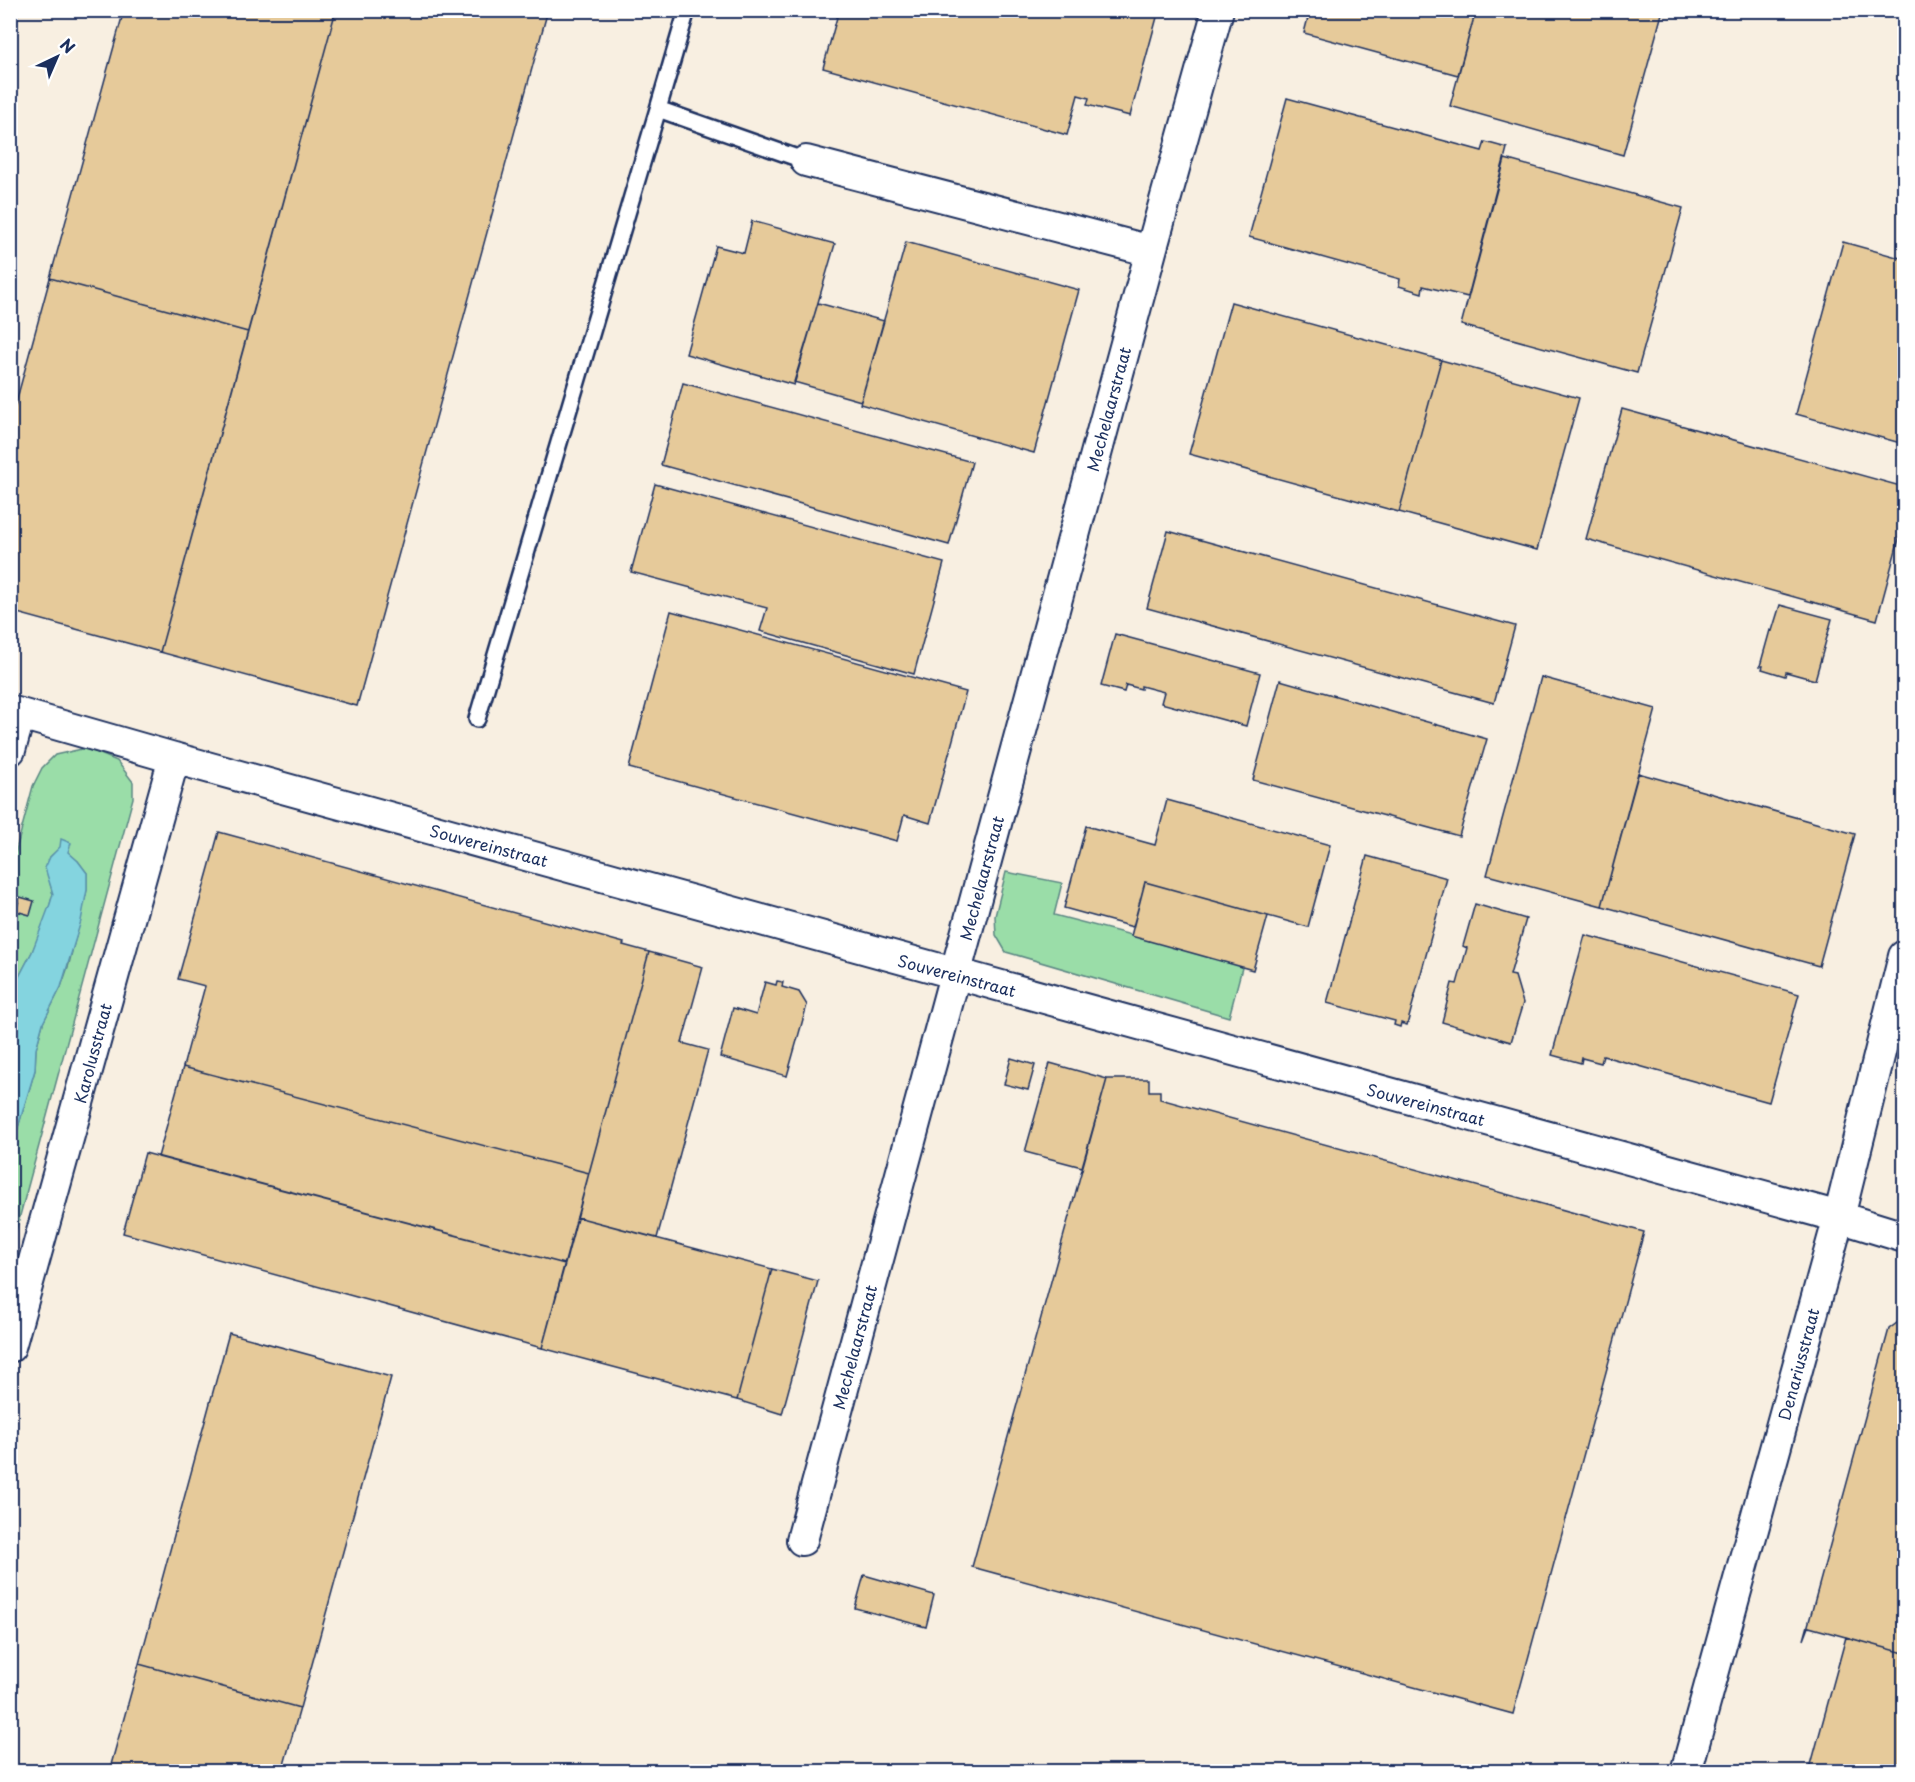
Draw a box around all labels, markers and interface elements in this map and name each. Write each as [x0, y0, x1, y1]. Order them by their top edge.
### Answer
north arrow [27, 27, 87, 87]
text: N [55, 32, 81, 59]
street label: Mechelaarstraat [1080, 344, 1136, 474]
street label: Mechelaarstraat [953, 813, 1009, 943]
street label: Souvereinstraat [427, 818, 551, 872]
street label: Souvereinstraat [895, 948, 1019, 1002]
street label: Karolusstraat [67, 1000, 117, 1106]
street label: Souvereinstraat [1364, 1077, 1488, 1131]
street label: Mechelaarstraat [826, 1282, 882, 1412]
street label: Denariusstraat [1772, 1305, 1825, 1423]

